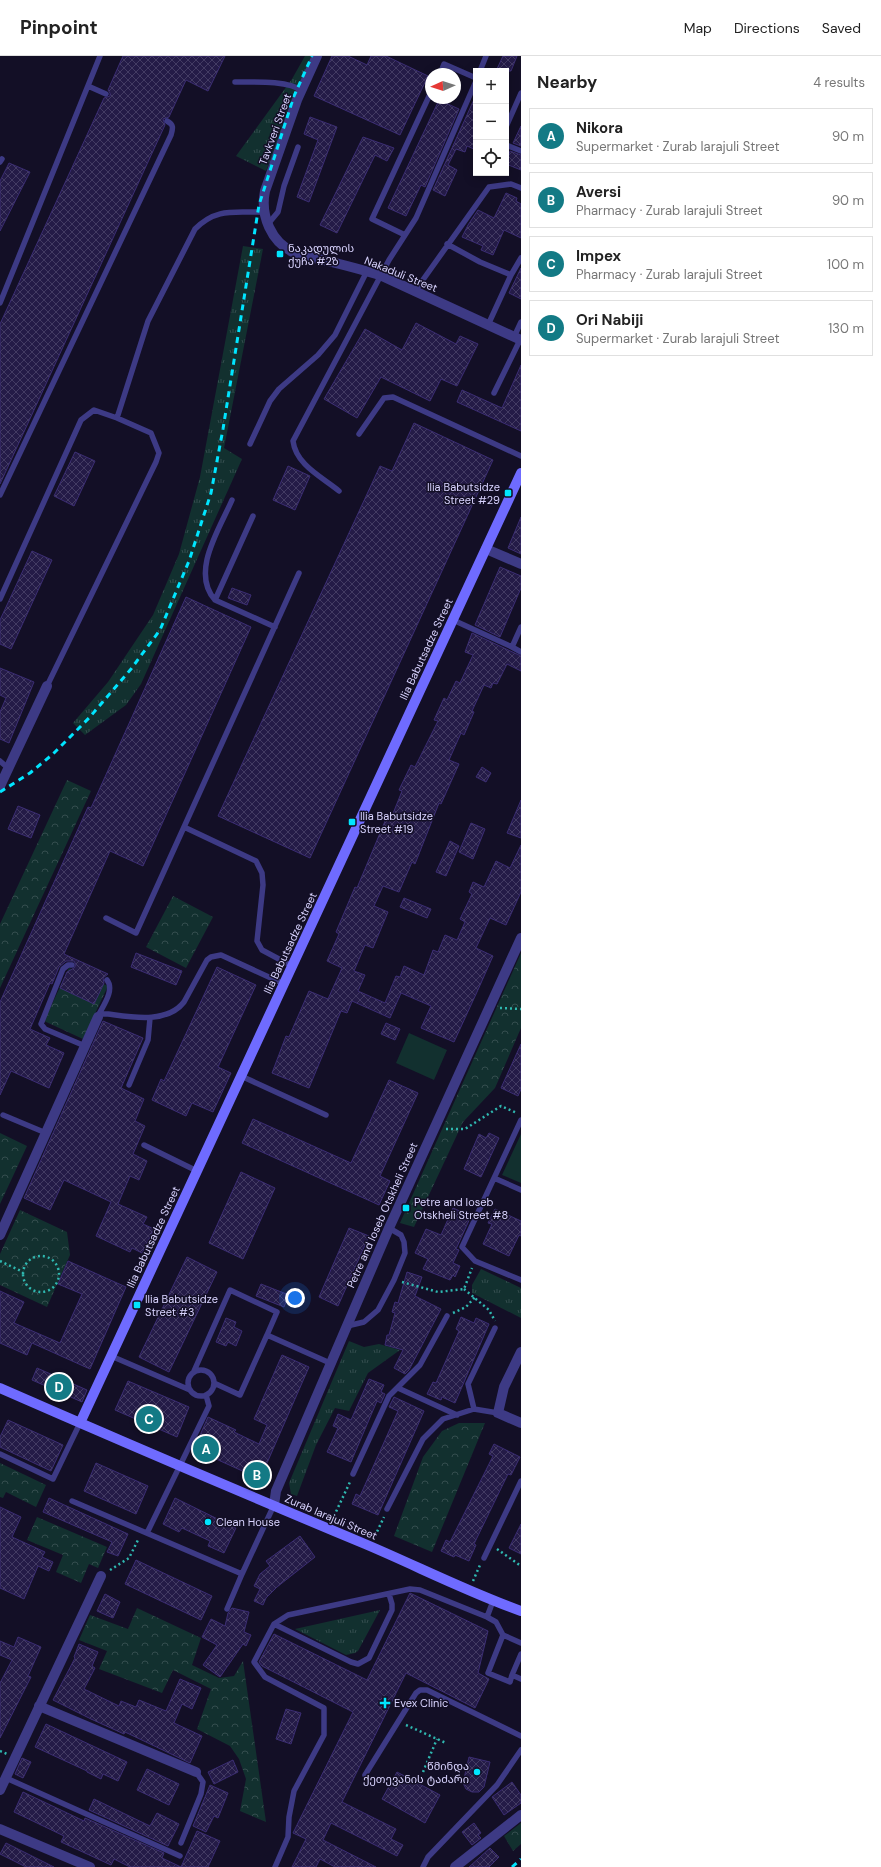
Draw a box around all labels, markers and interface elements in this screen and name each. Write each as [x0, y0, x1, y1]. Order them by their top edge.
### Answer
text: Pinpoint [20, 15, 98, 40]
text: Map [684, 19, 712, 37]
text: Directions [734, 19, 800, 37]
text: Saved [822, 19, 861, 37]
north arrow [425, 68, 461, 104]
map controls [473, 68, 509, 176]
button: + [473, 68, 509, 104]
text: Nearby [537, 71, 597, 93]
text: 4 results [813, 74, 865, 91]
street label: Tavkveri Street [256, 91, 294, 167]
button: − [473, 104, 509, 140]
text: Nikora [576, 118, 623, 138]
text: A [546, 128, 556, 145]
text: 90 m [832, 128, 864, 145]
text: Supermarket · Zurab Iarajuli Street [576, 138, 780, 155]
button: locate [473, 140, 509, 176]
text: Aversi [576, 182, 621, 202]
text: B [547, 192, 555, 209]
text: 90 m [832, 192, 864, 209]
text: Pharmacy · Zurab Iarajuli Street [576, 202, 763, 219]
place label: ნაკადულის ქუჩა #2ზ [288, 241, 354, 268]
text: Impex [576, 246, 621, 266]
marker: ნაკადულის ქუჩა #2ზ [275, 249, 285, 259]
street label: Nakaduli Street [362, 253, 440, 295]
text: C [546, 256, 556, 273]
text: 100 m [827, 256, 864, 273]
text: Pharmacy · Zurab Iarajuli Street [576, 266, 763, 283]
text: Ori Nabiji [576, 310, 643, 330]
text: D [546, 320, 556, 337]
text: 130 m [828, 320, 864, 337]
text: Supermarket · Zurab Iarajuli Street [576, 330, 780, 347]
place label: Ilia Babutsidze Street #29 [427, 480, 500, 507]
marker: Ilia Babutsidze Street #29 [503, 488, 513, 498]
street label: Ilia Babutsadze Street [396, 596, 456, 702]
place label: Ilia Babutsidze Street #19 [360, 809, 433, 836]
marker: Ilia Babutsidze Street #19 [347, 817, 357, 827]
street label: Ilia Babutsadze Street [260, 890, 320, 996]
street label: Petre and Ioseb Otskheli Street [343, 1140, 421, 1290]
street label: Ilia Babutsadze Street [123, 1184, 183, 1290]
place label: Petre and Ioseb Otskheli Street #8 [414, 1195, 508, 1222]
marker: Petre and Ioseb Otskheli Street #8 [401, 1203, 411, 1213]
your location [285, 1288, 305, 1308]
place label: Ilia Babutsidze Street #3 [145, 1292, 218, 1319]
marker: Ilia Babutsidze Street #3 [132, 1300, 142, 1310]
pin: D [46, 1372, 72, 1402]
pin: C [136, 1404, 162, 1434]
pin: A [193, 1434, 219, 1464]
pin: B [244, 1460, 270, 1490]
street label: Zurab Iarajuli Street [283, 1491, 379, 1543]
place label: Clean House [216, 1515, 280, 1529]
marker: Clean House [203, 1517, 213, 1527]
place label: Evex Clinic [394, 1696, 448, 1710]
marker: Evex Clinic [379, 1697, 391, 1709]
place label: წმინდა ქეთევანის ტაძარი [363, 1759, 469, 1786]
marker: წმინდა ქეთევანის ტაძარი [472, 1767, 482, 1777]

